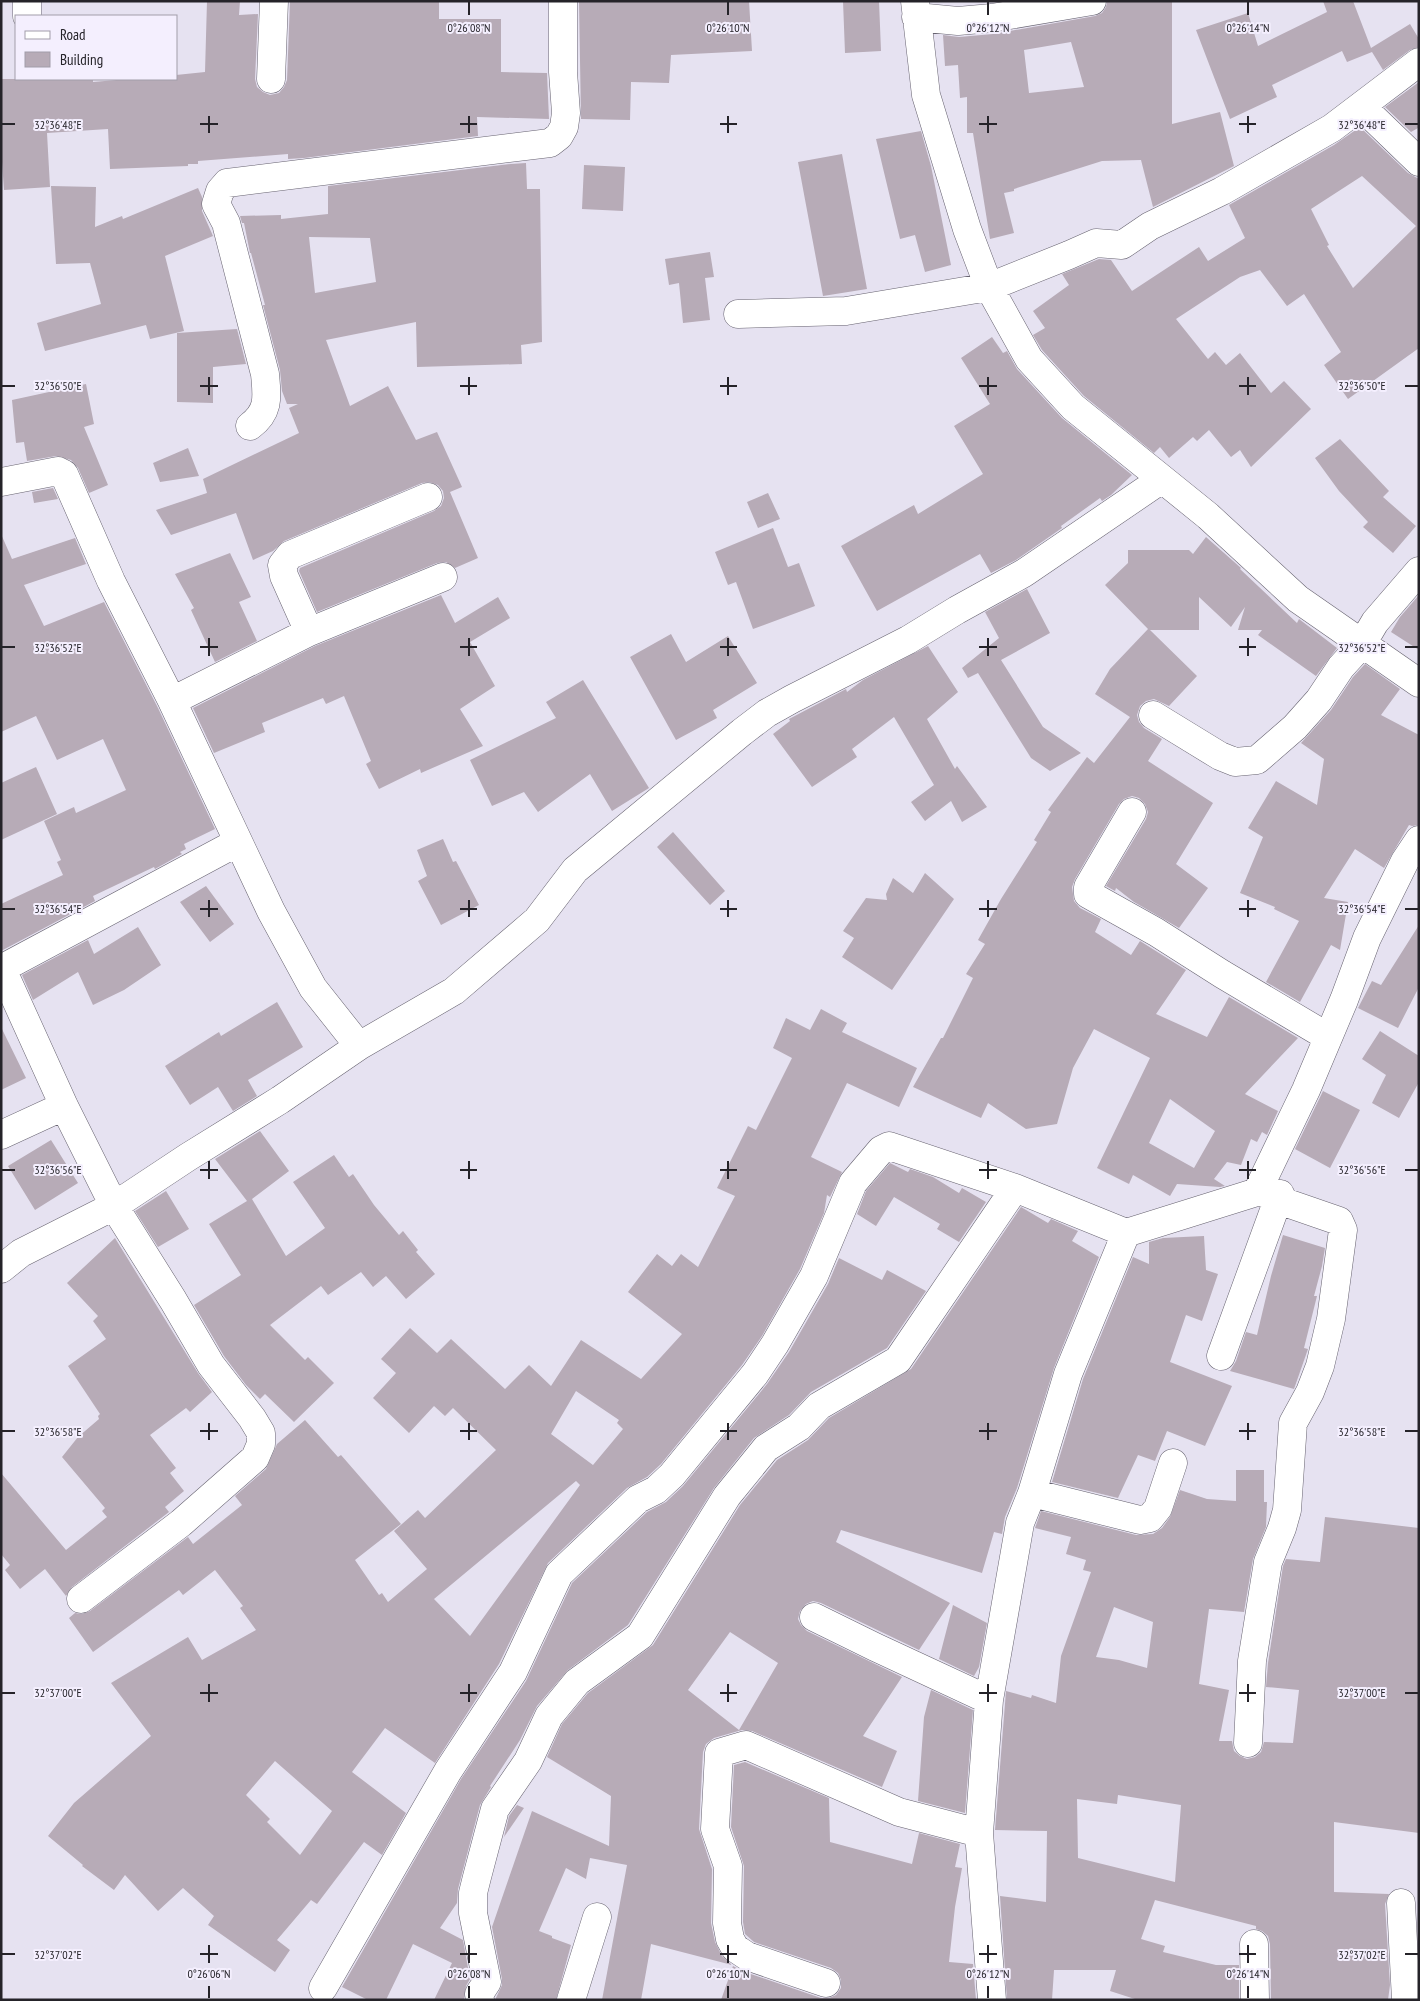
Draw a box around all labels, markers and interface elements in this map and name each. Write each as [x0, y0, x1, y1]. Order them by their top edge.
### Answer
legend [15, 15, 178, 80]
text: 0°26'08"N [447, 20, 491, 35]
text: 0°26'10"N [706, 20, 750, 35]
text: 0°26'12"N [966, 20, 1010, 35]
text: 0°26'14"N [1226, 20, 1270, 35]
text: Road [60, 25, 86, 44]
text: Building [60, 50, 103, 69]
text: 32°36'48"E [34, 117, 82, 132]
text: 32°36'48"E [1338, 117, 1386, 132]
text: 32°36'50"E [34, 378, 82, 393]
text: 32°36'50"E [1338, 378, 1386, 393]
text: 32°36'52"E [34, 640, 82, 655]
text: 32°36'52"E [1338, 640, 1386, 655]
text: 32°36'54"E [34, 901, 82, 916]
text: 32°36'54"E [1338, 901, 1386, 916]
text: 32°36'56"E [34, 1162, 82, 1177]
text: 32°36'56"E [1338, 1162, 1386, 1177]
text: 32°36'58"E [34, 1424, 82, 1439]
text: 32°36'58"E [1338, 1424, 1386, 1439]
text: 32°37'00"E [34, 1685, 82, 1700]
text: 32°37'00"E [1338, 1685, 1386, 1700]
text: 32°37'02"E [34, 1947, 82, 1962]
text: 32°37'02"E [1338, 1947, 1386, 1962]
text: 0°26'06"N [187, 1966, 231, 1981]
text: 0°26'08"N [447, 1966, 491, 1981]
text: 0°26'10"N [706, 1966, 750, 1981]
text: 0°26'12"N [966, 1966, 1010, 1981]
text: 0°26'14"N [1226, 1966, 1270, 1981]

